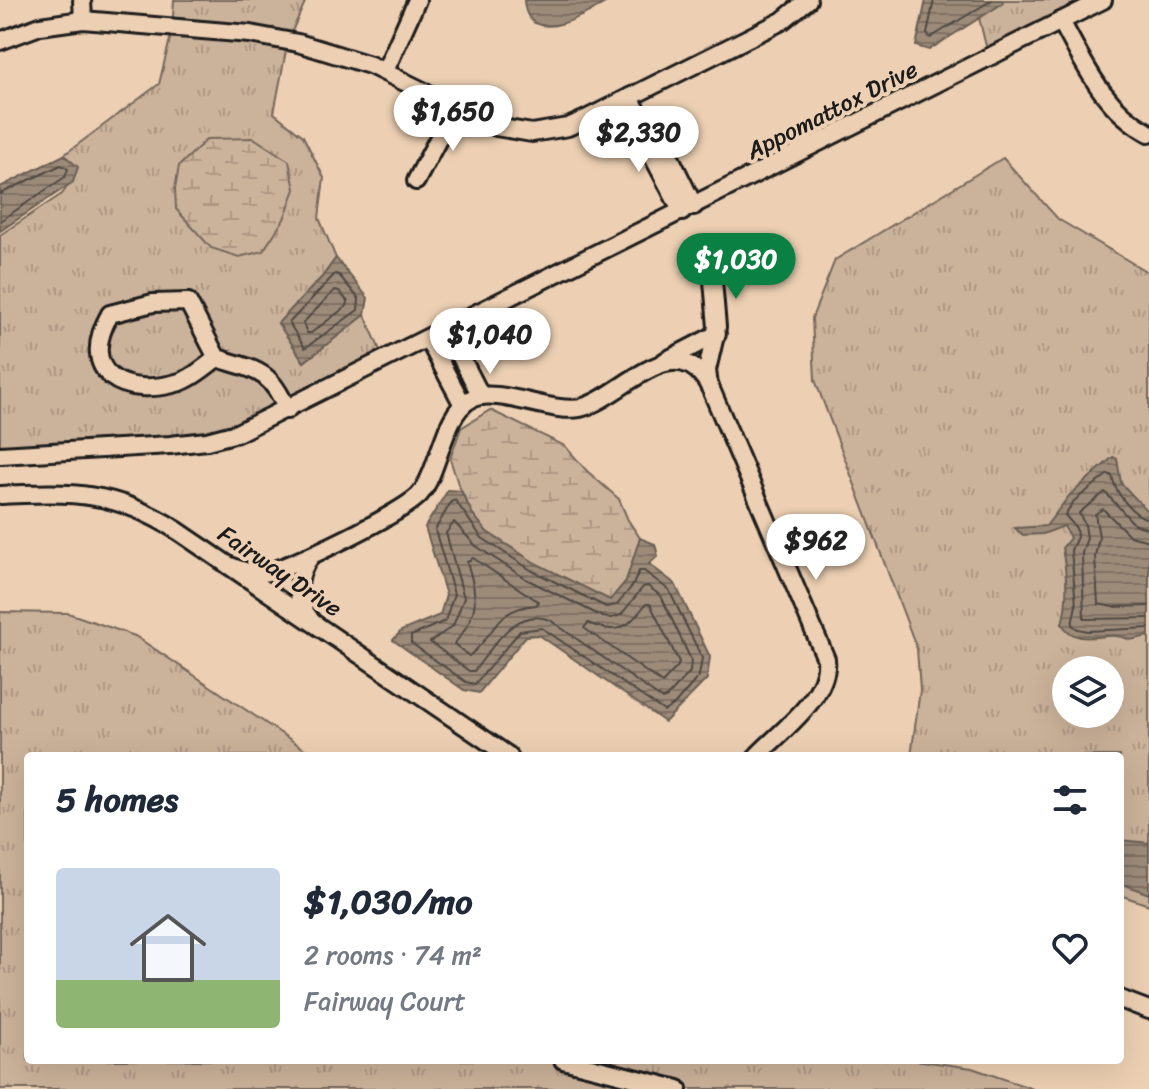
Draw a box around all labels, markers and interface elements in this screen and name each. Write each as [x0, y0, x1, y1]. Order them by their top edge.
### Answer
street label: Appomattox Drive [738, 49, 925, 172]
pin: $1,650 [388, 85, 518, 153]
text: $1,650 [412, 88, 494, 134]
pin: $2,330 [574, 106, 704, 174]
text: $2,330 [597, 109, 681, 155]
pin: $1,030 [671, 233, 801, 301]
text: $1,030 [695, 236, 777, 282]
pin: $1,040 [425, 308, 555, 376]
text: $1,040 [448, 311, 532, 357]
street label: Fairway Drive [209, 514, 351, 628]
pin: $962 [769, 514, 863, 582]
text: $962 [784, 517, 848, 563]
map controls [1052, 656, 1124, 728]
button: layers [1052, 656, 1124, 728]
text: 5 homes [56, 770, 178, 830]
icon: filters [1048, 778, 1092, 822]
text: $1,030/mo [304, 872, 473, 932]
icon: home [120, 900, 216, 996]
icon: heart [1048, 926, 1092, 970]
text: 2 rooms · 74 m² [304, 932, 482, 978]
text: Fairway Court [304, 978, 466, 1024]

